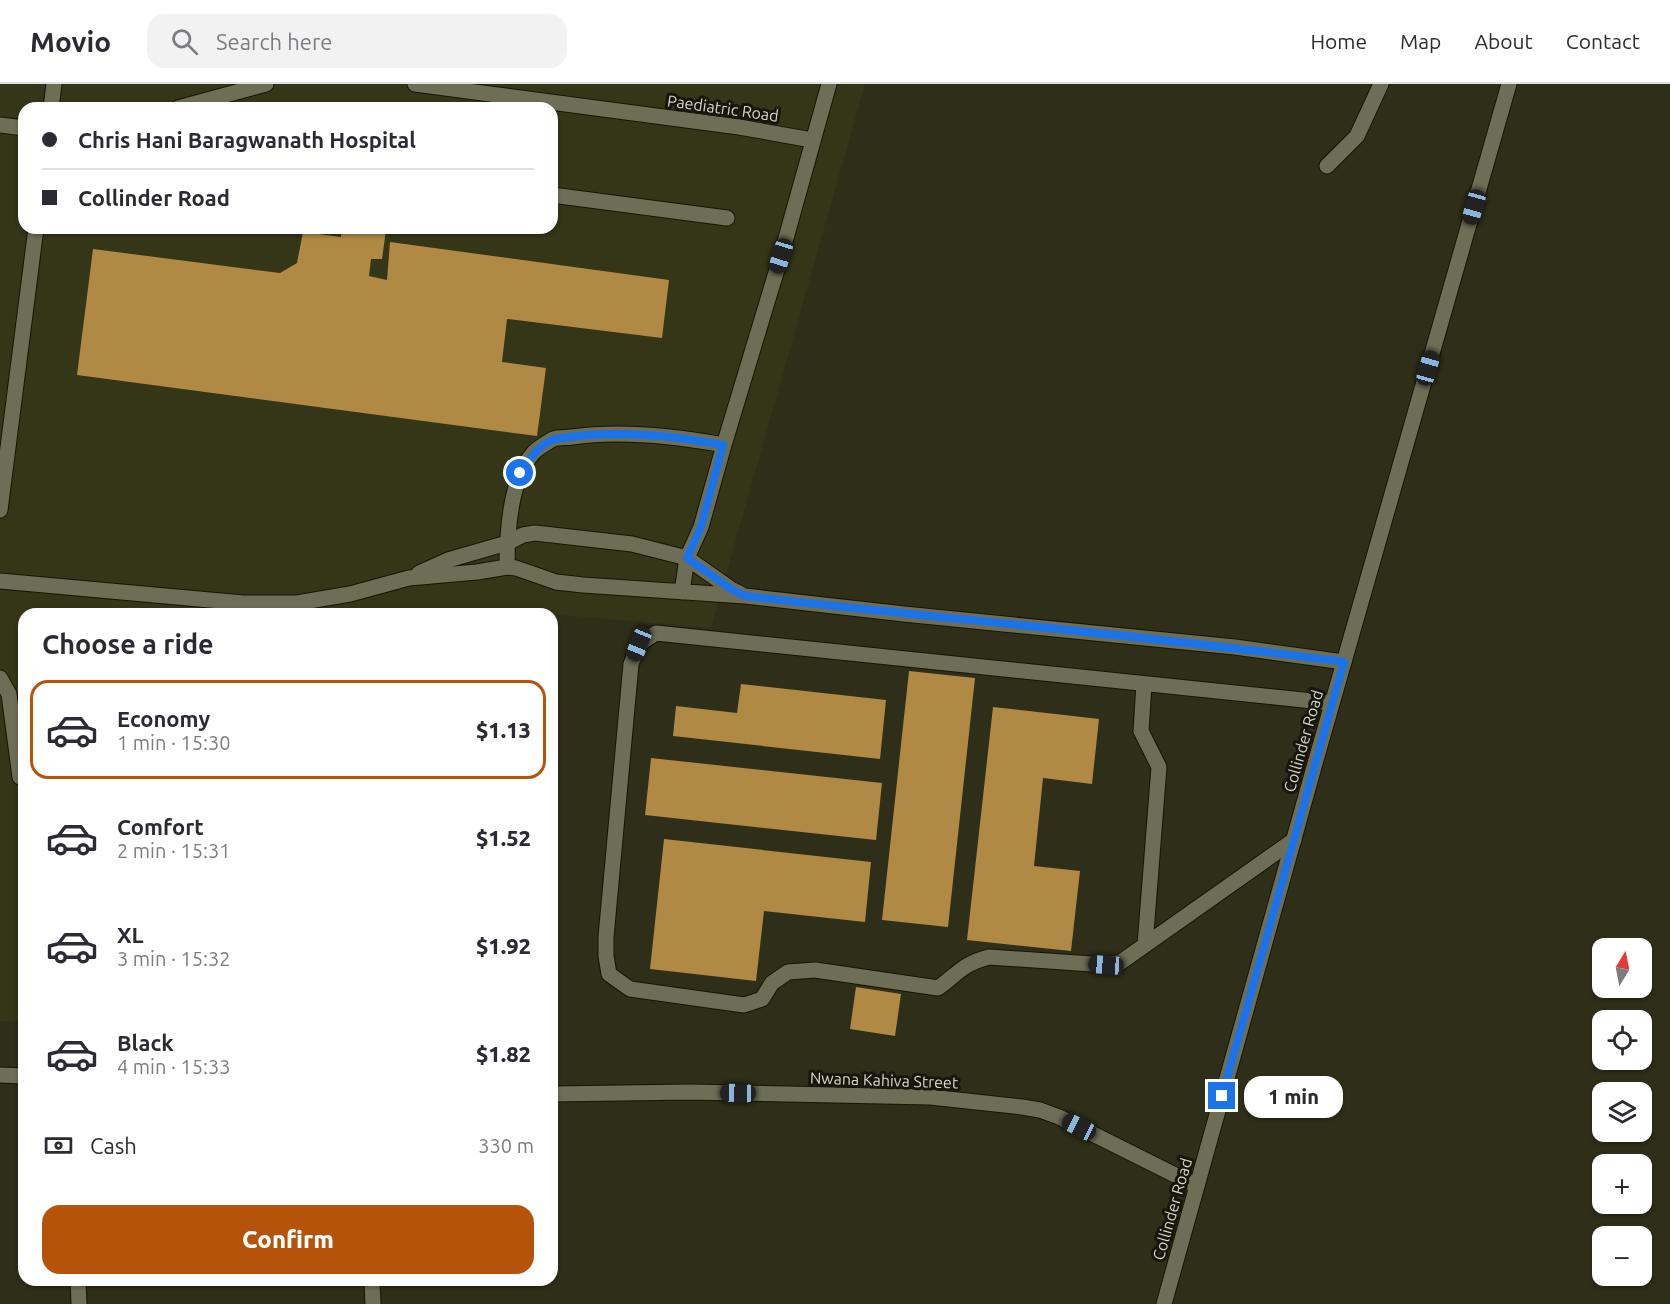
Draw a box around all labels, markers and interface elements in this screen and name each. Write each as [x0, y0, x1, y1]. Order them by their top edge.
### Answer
search box [147, 14, 567, 68]
icon: search [168, 25, 201, 58]
text: Movio [30, 26, 111, 57]
text: Search here [216, 29, 332, 54]
text: Home [1310, 29, 1367, 53]
text: Map [1400, 29, 1441, 53]
text: About [1474, 29, 1533, 53]
text: Contact [1566, 29, 1640, 53]
street label: Paediatric Road [666, 91, 780, 125]
text: Chris Hani Baragwanath Hospital [78, 127, 416, 152]
text: Collinder Road [78, 185, 230, 210]
car [1460, 187, 1488, 227]
car [767, 236, 795, 276]
car [1414, 348, 1442, 388]
route start [506, 459, 533, 486]
car [624, 624, 654, 664]
text: Choose a ride [42, 629, 214, 659]
street label: Collinder Road [1280, 688, 1326, 794]
icon: car [45, 703, 99, 757]
text: Economy [117, 706, 210, 731]
text: $1.13 [476, 717, 531, 742]
text: 1 min · 15:30 [117, 731, 231, 754]
icon: car [45, 811, 99, 865]
text: Comfort [117, 814, 204, 839]
text: $1.52 [476, 825, 531, 850]
text: 2 min · 15:31 [117, 839, 231, 862]
icon: car [45, 919, 99, 973]
text: XL [117, 922, 144, 947]
text: $1.92 [476, 933, 531, 958]
north arrow [1592, 938, 1652, 998]
map controls [1592, 938, 1652, 1286]
text: 3 min · 15:32 [117, 947, 231, 970]
car [1087, 955, 1125, 975]
button: locate [1592, 1010, 1652, 1070]
icon: car [45, 1027, 99, 1081]
text: Black [117, 1030, 174, 1055]
text: $1.82 [476, 1041, 531, 1066]
text: 4 min · 15:33 [117, 1055, 231, 1078]
street label: Nwana Kahiva Street [810, 1068, 959, 1092]
callout: 1 min [1243, 1075, 1342, 1117]
route end [1208, 1082, 1235, 1109]
button: layers [1592, 1082, 1652, 1142]
car [720, 1084, 756, 1102]
text: 1 min [1268, 1085, 1319, 1108]
car [1059, 1111, 1099, 1143]
icon: cash [42, 1129, 75, 1162]
text: Cash [90, 1133, 137, 1158]
text: 330 m [478, 1134, 534, 1157]
button: + [1592, 1154, 1652, 1214]
street label: Collinder Road [1149, 1156, 1195, 1262]
button: Confirm [42, 1205, 534, 1274]
button: − [1592, 1226, 1652, 1286]

